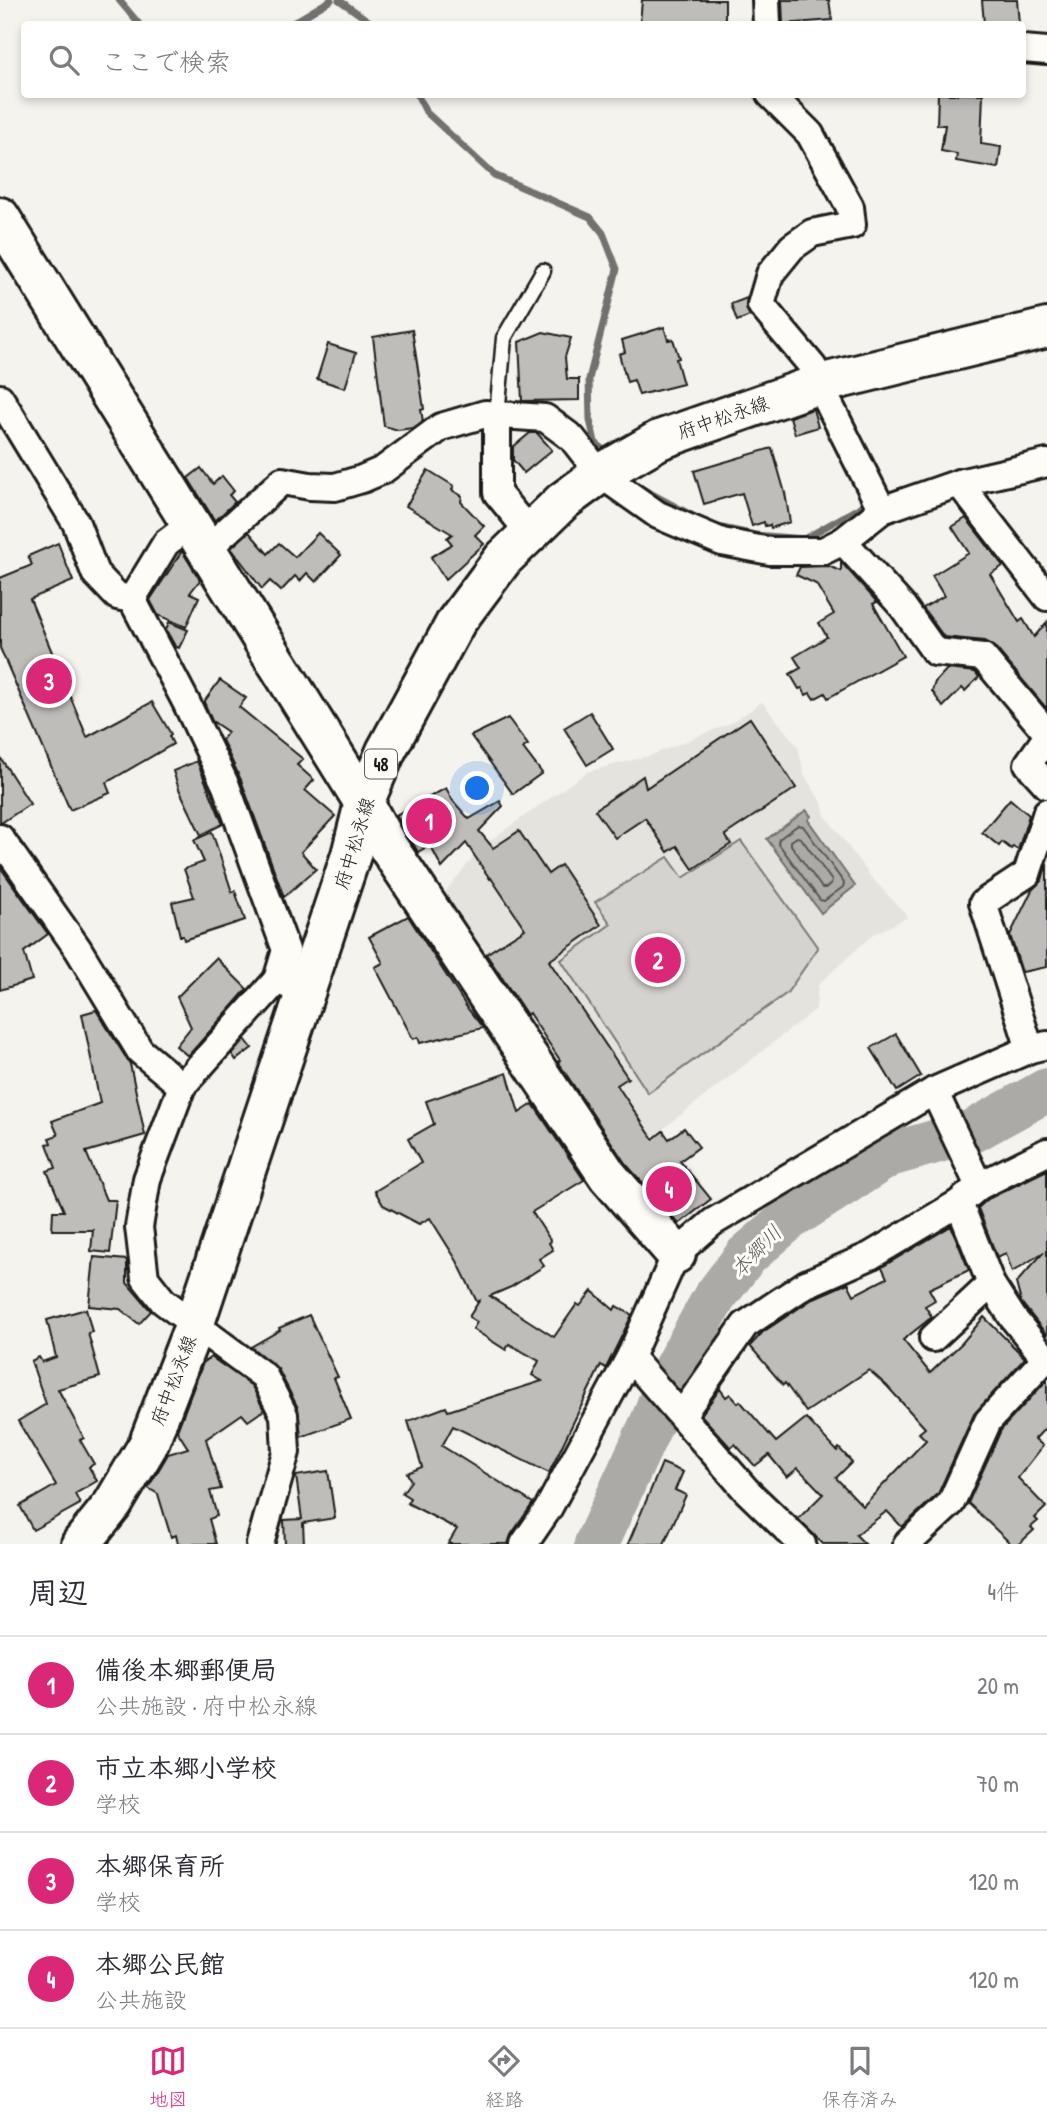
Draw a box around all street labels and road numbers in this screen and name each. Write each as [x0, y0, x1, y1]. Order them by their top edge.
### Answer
street label: 府中松永線 [674, 389, 772, 445]
road number: 48 [365, 750, 397, 778]
street label: 府中松永線 [328, 794, 380, 892]
street label: 府中松永線 [144, 1331, 202, 1429]

